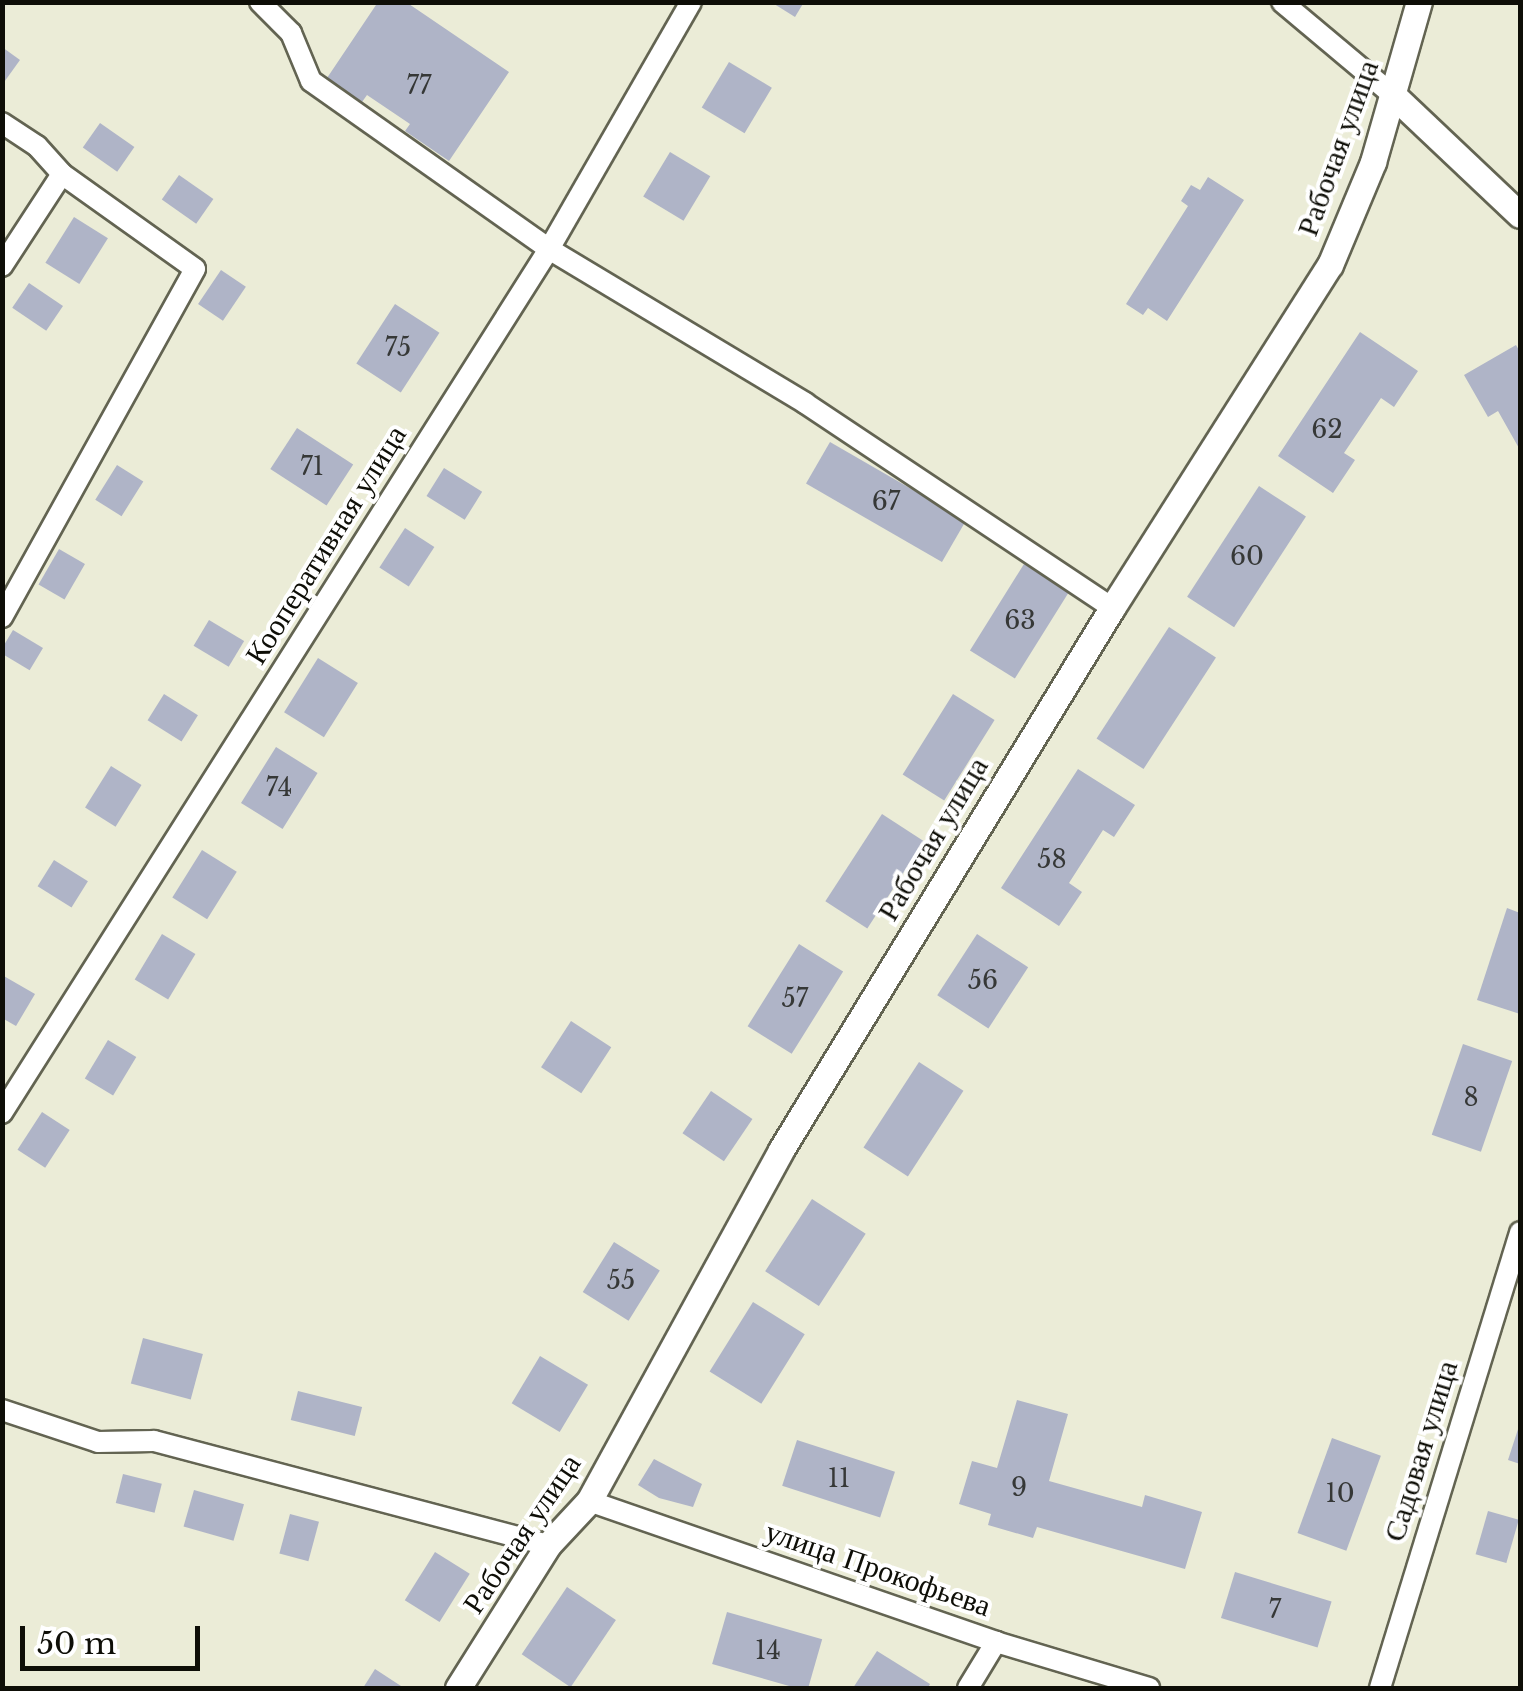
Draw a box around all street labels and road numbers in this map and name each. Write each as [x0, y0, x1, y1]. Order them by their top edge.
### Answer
street label: Рабочая улица [1290, 55, 1386, 241]
street label: Кооперативная улица [238, 419, 414, 671]
street label: Рабочая улица [870, 751, 996, 927]
street label: Садовая улица [1376, 1356, 1466, 1546]
street label: Рабочая улица [456, 1448, 588, 1620]
street label: улица Прокофьева [761, 1514, 995, 1624]

